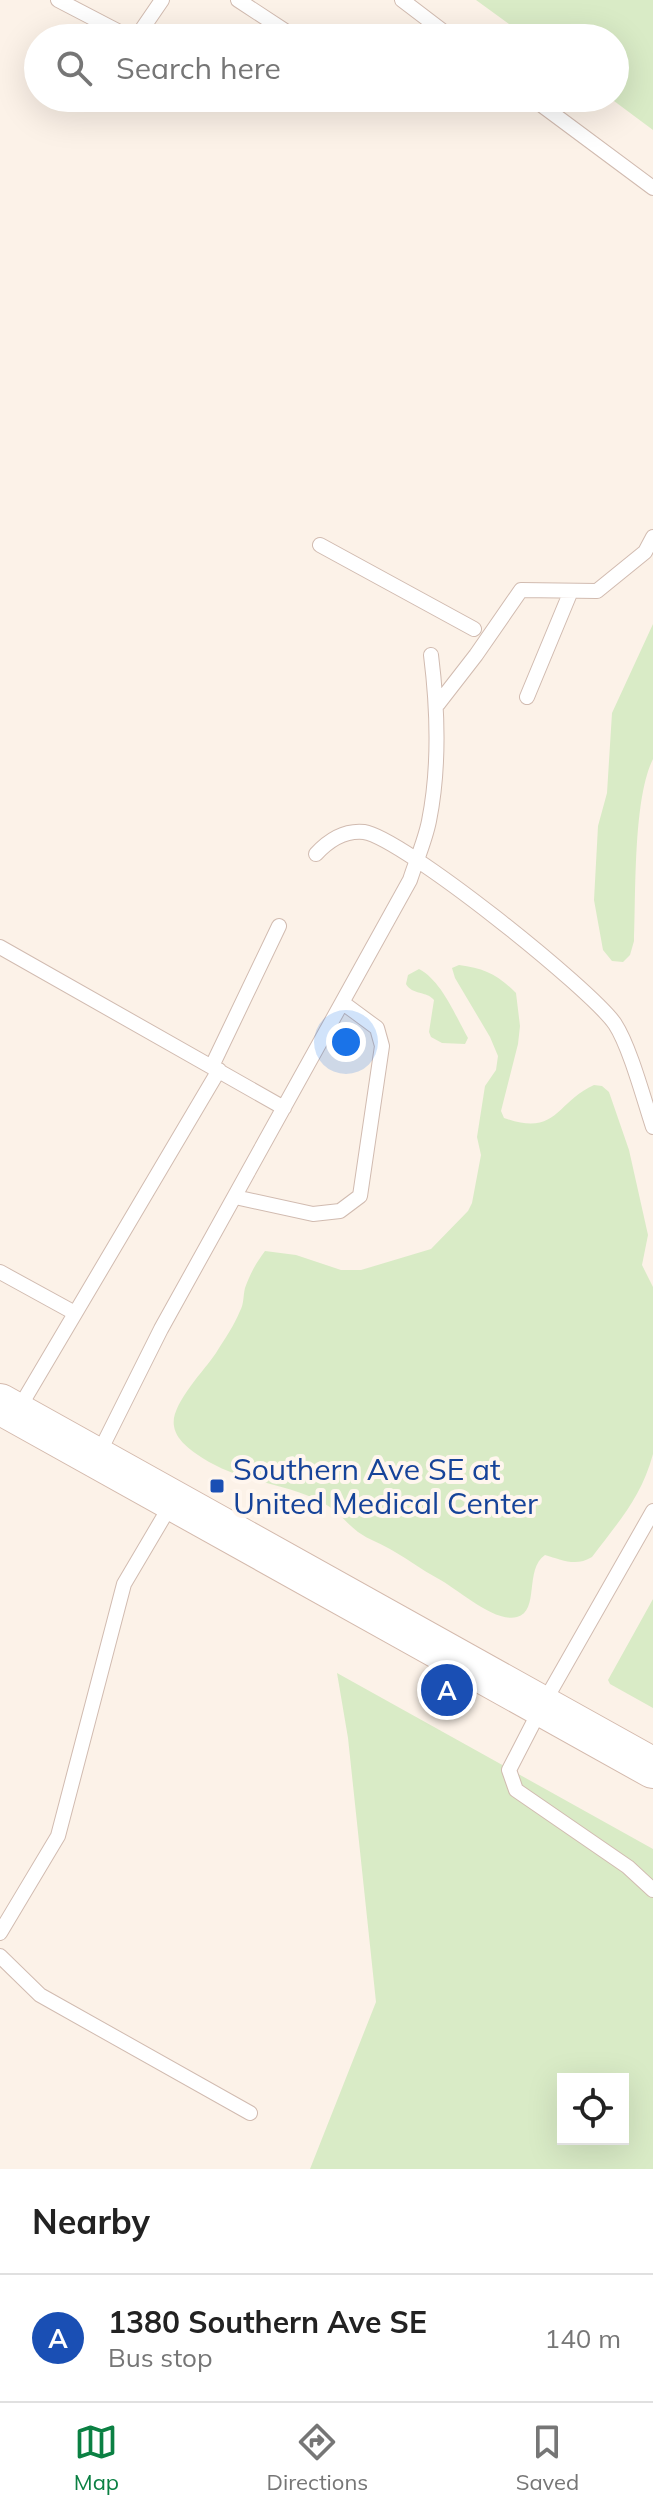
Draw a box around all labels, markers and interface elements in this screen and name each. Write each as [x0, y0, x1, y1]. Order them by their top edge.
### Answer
search box [24, 24, 629, 112]
icon: search [52, 46, 96, 90]
text: Search here [116, 49, 281, 87]
your location [326, 1022, 366, 1062]
place label: Southern Ave SE at United Medical Center [233, 1450, 538, 1522]
marker: Southern Ave SE at United Medical Center [208, 1477, 226, 1495]
pin: A [421, 1660, 473, 1720]
map controls [557, 2073, 629, 2145]
button: locate [557, 2073, 629, 2145]
text: Nearby [32, 2200, 150, 2243]
text: 1380 Southern Ave SE [108, 2303, 427, 2341]
text: A [48, 2322, 68, 2355]
text: 140 m [545, 2322, 621, 2355]
text: Bus stop [108, 2341, 213, 2374]
tab: Map [74, 2420, 119, 2496]
tab: Directions [267, 2420, 368, 2496]
tab: Saved [516, 2420, 579, 2496]

